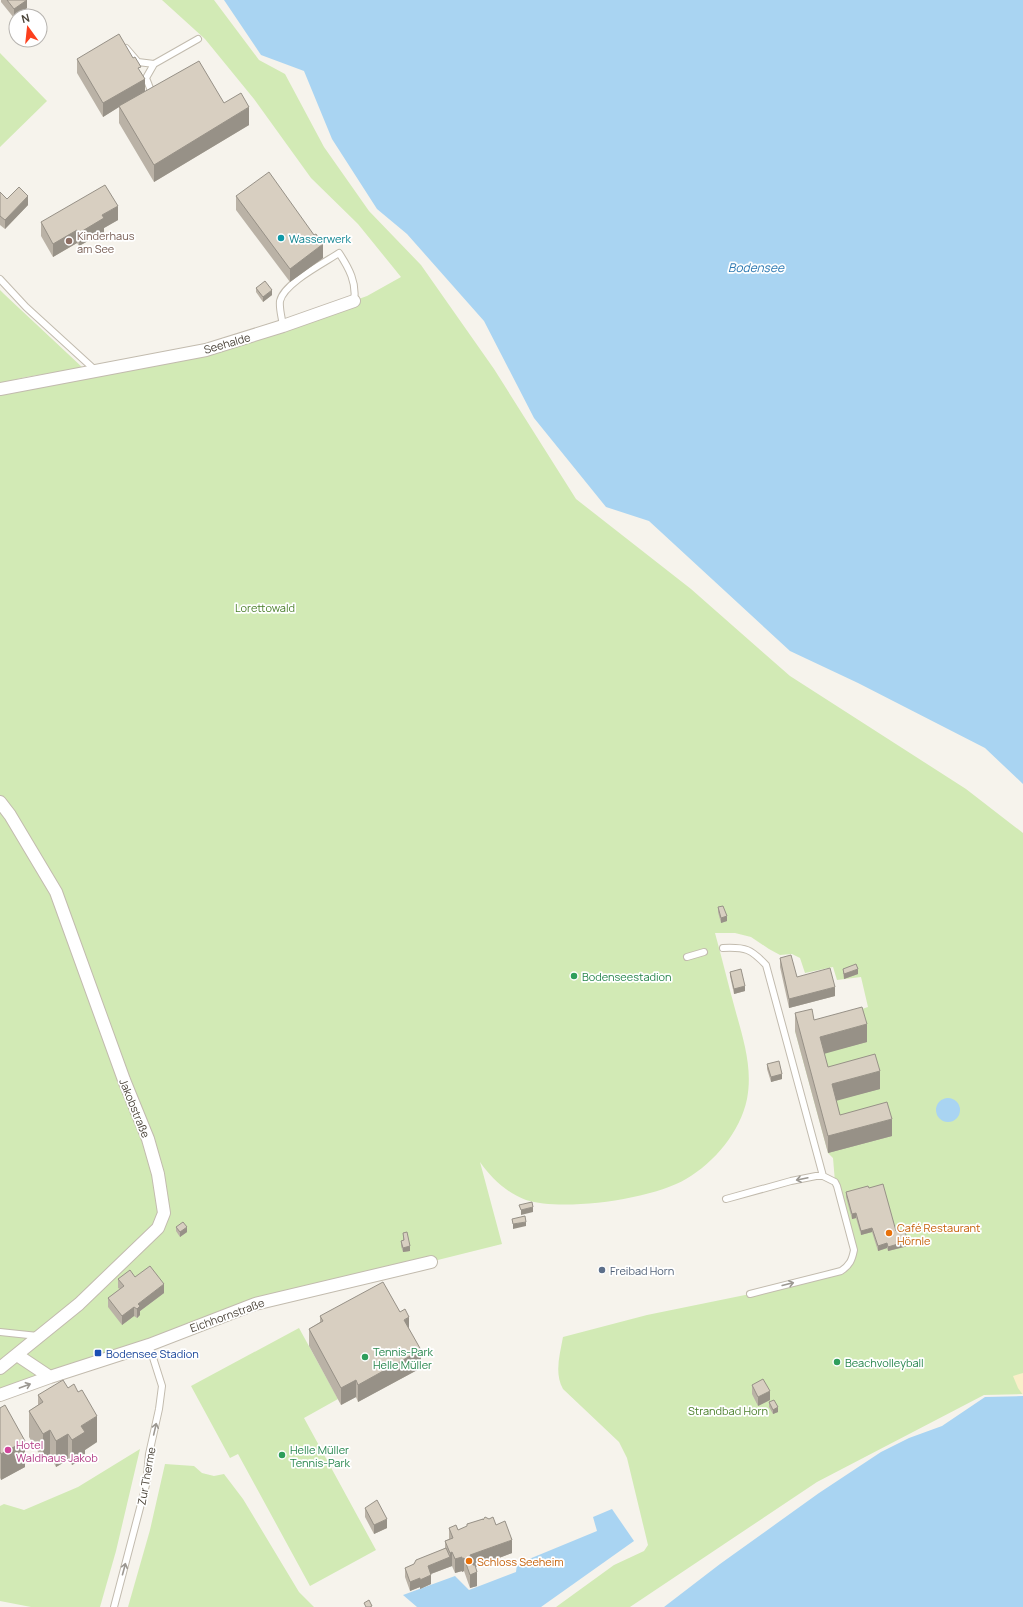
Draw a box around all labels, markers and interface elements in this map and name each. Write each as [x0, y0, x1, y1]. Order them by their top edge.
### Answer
north arrow [8, 8, 48, 48]
text: N [20, 10, 31, 26]
place label: Kinderhaus am See [77, 228, 135, 256]
place label: Wasserwerk [289, 231, 351, 246]
marker: Wasserwerk [276, 233, 286, 243]
marker: Kinderhaus am See [64, 236, 74, 246]
water label: Bodensee [728, 259, 785, 276]
street label: Seehalde [202, 329, 253, 357]
park label: Lorettowald [235, 600, 295, 615]
place label: Bodenseestadion [582, 969, 672, 984]
marker: Bodenseestadion [569, 971, 579, 981]
street label: Jakobstraße [116, 1076, 154, 1140]
one-way arrow [796, 1175, 809, 1183]
place label: Café Restaurant Hörnle [897, 1220, 981, 1248]
marker: Café Restaurant Hörnle [884, 1228, 894, 1238]
place label: Freibad Horn [610, 1263, 674, 1278]
marker: Freibad Horn [597, 1265, 607, 1275]
one-way arrow [781, 1280, 794, 1287]
street label: Eichhornstraße [188, 1294, 267, 1335]
place label: Tennis-Park Helle Müller [373, 1344, 433, 1372]
place label: Bodensee Stadion [106, 1346, 199, 1361]
marker: Bodensee Stadion [93, 1348, 103, 1358]
marker: Tennis-Park Helle Müller [360, 1352, 370, 1362]
place label: Beachvolleyball [845, 1355, 924, 1370]
marker: Beachvolleyball [832, 1357, 842, 1367]
one-way arrow [19, 1382, 31, 1390]
park label: Strandbad Horn [688, 1403, 768, 1418]
one-way arrow [151, 1423, 159, 1436]
place label: Hotel Waldhaus Jakob [16, 1437, 98, 1465]
place label: Helle Müller Tennis-Park [290, 1442, 350, 1470]
marker: Hotel Waldhaus Jakob [3, 1445, 13, 1455]
street label: Zur Therme [134, 1445, 159, 1506]
marker: Helle Müller Tennis-Park [277, 1450, 287, 1460]
place label: Schloss Seeheim [477, 1554, 564, 1569]
marker: Schloss Seeheim [464, 1556, 474, 1566]
one-way arrow [121, 1563, 128, 1576]

